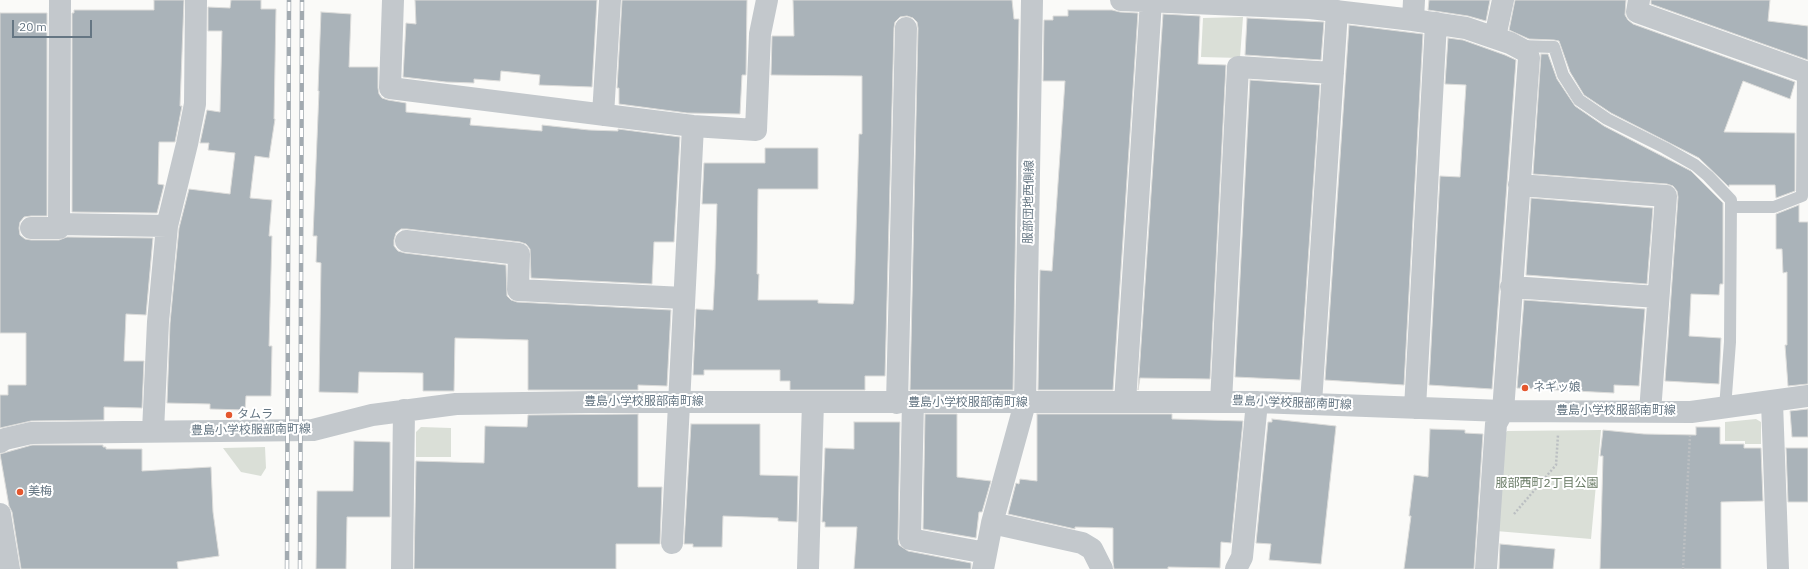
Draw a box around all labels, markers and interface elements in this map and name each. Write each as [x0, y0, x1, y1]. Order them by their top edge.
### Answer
scale bar [14, 12, 94, 38]
text: 20 m [19, 19, 47, 34]
street label: 服部団地西側線 [1021, 160, 1037, 244]
place label: ネギッ娘 [1533, 381, 1581, 395]
marker: ネギッ娘 [1520, 383, 1530, 393]
street label: 豊島小学校服部南町線 [1232, 394, 1352, 412]
street label: 豊島小学校服部南町線 [584, 395, 704, 409]
street label: 豊島小学校服部南町線 [908, 396, 1028, 410]
street label: 豊島小学校服部南町線 [1556, 404, 1676, 418]
place label: タムラ [237, 408, 273, 422]
marker: タムラ [224, 410, 234, 420]
street label: 豊島小学校服部南町線 [191, 422, 311, 438]
park label: 服部西町2丁目公園 [1495, 477, 1599, 491]
place label: 美梅 [28, 485, 52, 499]
marker: 美梅 [15, 487, 25, 497]

